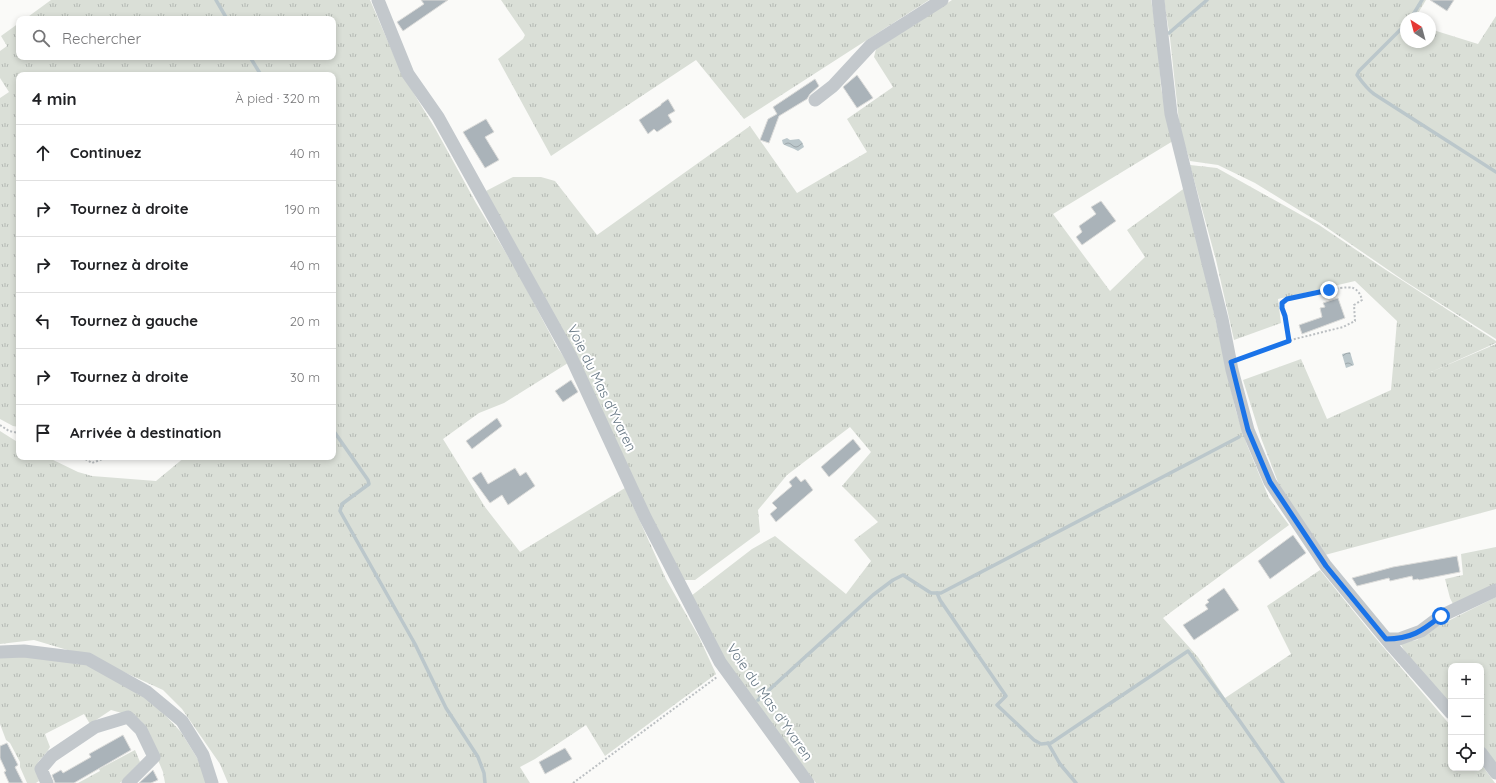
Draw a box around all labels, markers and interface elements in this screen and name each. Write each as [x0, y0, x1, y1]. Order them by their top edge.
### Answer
north arrow [1400, 12, 1436, 48]
search box [16, 16, 336, 60]
icon: search [30, 27, 52, 49]
text: Rechercher [62, 29, 141, 48]
text: 4 min [32, 88, 77, 109]
text: À pied · 320 m [235, 90, 320, 106]
icon: ahead [32, 142, 54, 164]
text: Continuez [70, 143, 141, 162]
text: 40 m [290, 145, 320, 161]
icon: right [32, 198, 54, 220]
text: Tournez à droite [70, 199, 189, 218]
text: 190 m [285, 201, 320, 217]
icon: right [32, 254, 54, 276]
text: Tournez à droite [70, 255, 189, 274]
text: 40 m [290, 257, 320, 273]
route end [1320, 281, 1338, 299]
icon: left [32, 310, 54, 332]
text: Tournez à gauche [70, 311, 198, 330]
text: 20 m [290, 313, 320, 329]
street label: Voie du Mas d'Yvaren [563, 322, 641, 454]
icon: right [32, 366, 54, 388]
text: Tournez à droite [70, 367, 189, 386]
text: 30 m [290, 369, 320, 385]
icon: arrive [32, 422, 54, 444]
text: Arrivée à destination [70, 423, 222, 442]
route start [1432, 607, 1450, 625]
street label: Voie du Mas d'Yvaren [723, 640, 817, 764]
map controls [1448, 663, 1484, 771]
button: + [1448, 663, 1484, 699]
button: − [1448, 699, 1484, 735]
button: locate [1448, 735, 1484, 771]

